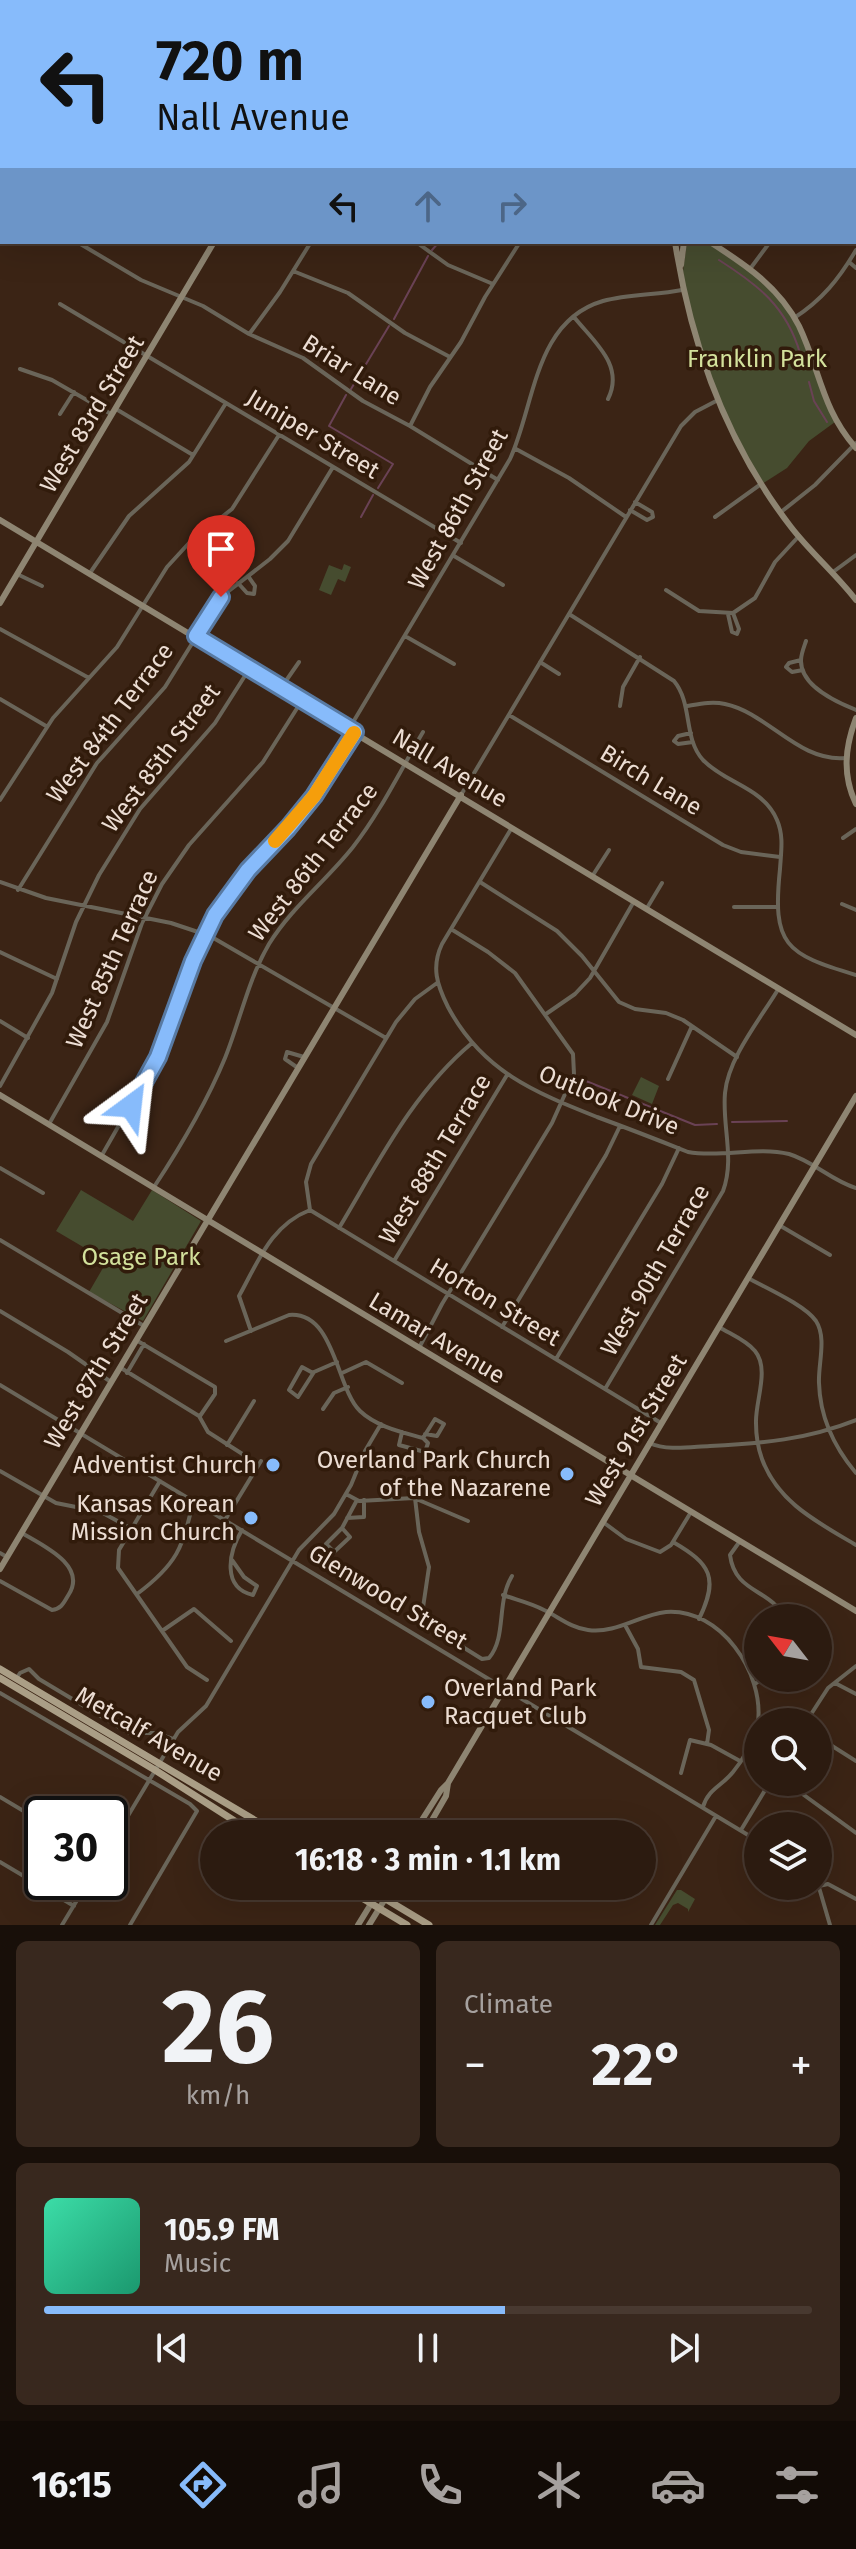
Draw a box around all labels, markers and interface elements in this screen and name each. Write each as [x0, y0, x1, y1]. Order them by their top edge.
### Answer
text: 720 m [156, 28, 304, 95]
icon: left [24, 32, 128, 136]
text: Nall Avenue [156, 96, 350, 140]
icon: left [322, 184, 366, 228]
icon: ahead [406, 184, 450, 228]
icon: right [490, 184, 534, 228]
street label: Briar Lane [297, 329, 407, 411]
street label: West 83rd Street [34, 330, 150, 498]
park label: Franklin Park [687, 345, 828, 373]
street label: Juniper Street [241, 383, 385, 485]
street label: West 86th Street [402, 424, 514, 594]
pin [187, 515, 255, 597]
icon: arrive [199, 527, 243, 571]
street label: West 84th Terrace [41, 638, 179, 808]
street label: West 85th Street [96, 678, 226, 838]
street label: Nall Avenue [387, 723, 513, 813]
street label: Birch Lane [595, 739, 707, 821]
street label: West 86th Terrace [243, 777, 383, 947]
street label: West 85th Terrace [60, 866, 164, 1052]
street label: Outlook Drive [535, 1059, 683, 1141]
position arrow [89, 1064, 173, 1148]
street label: West 88th Terrace [373, 1069, 497, 1249]
street label: West 90th Terrace [595, 1179, 715, 1361]
park label: Osage Park [81, 1243, 201, 1271]
street label: Horton Street [425, 1252, 566, 1352]
street label: Lamar Avenue [364, 1286, 510, 1390]
street label: West 87th Street [39, 1288, 154, 1454]
street label: West 91st Street [580, 1348, 693, 1511]
place label: Overland Park Church of the Nazarene [317, 1446, 551, 1502]
place label: Adventist Church [73, 1451, 257, 1479]
marker: Adventist Church [264, 1456, 282, 1474]
marker: Overland Park Church of the Nazarene [558, 1465, 576, 1483]
place label: Kansas Korean Mission Church [71, 1490, 235, 1546]
marker: Kansas Korean Mission Church [242, 1509, 260, 1527]
street label: Glenwood Street [304, 1539, 473, 1656]
north arrow [744, 1604, 832, 1692]
map controls [744, 1604, 832, 1900]
place label: Overland Park Racquet Club [444, 1674, 597, 1730]
street label: Metcalf Avenue [70, 1681, 228, 1787]
marker: Overland Park Racquet Club [419, 1693, 437, 1711]
button: search [744, 1708, 832, 1796]
speed limit sign: 30 [24, 1796, 128, 1900]
button: layers [744, 1812, 832, 1900]
text: 16:18 · 3 min · 1.1 km [295, 1842, 561, 1878]
text: 26 [162, 1965, 274, 2090]
text: Climate [464, 1989, 553, 2020]
text: 22° [591, 2029, 685, 2101]
text: − [464, 2039, 486, 2092]
text: + [790, 2039, 812, 2092]
text: km/h [186, 2080, 250, 2111]
text: 105.9 FM [164, 2212, 279, 2248]
text: Music [164, 2248, 231, 2279]
icon: previous [150, 2326, 194, 2370]
icon: pause [406, 2326, 450, 2370]
icon: next [662, 2326, 706, 2370]
icon: directions [175, 2457, 231, 2513]
icon: music [293, 2457, 349, 2513]
icon: phone [412, 2457, 468, 2513]
icon: climate [531, 2457, 587, 2513]
icon: car [650, 2457, 706, 2513]
icon: filters [769, 2457, 825, 2513]
text: 16:15 [31, 2463, 112, 2507]

